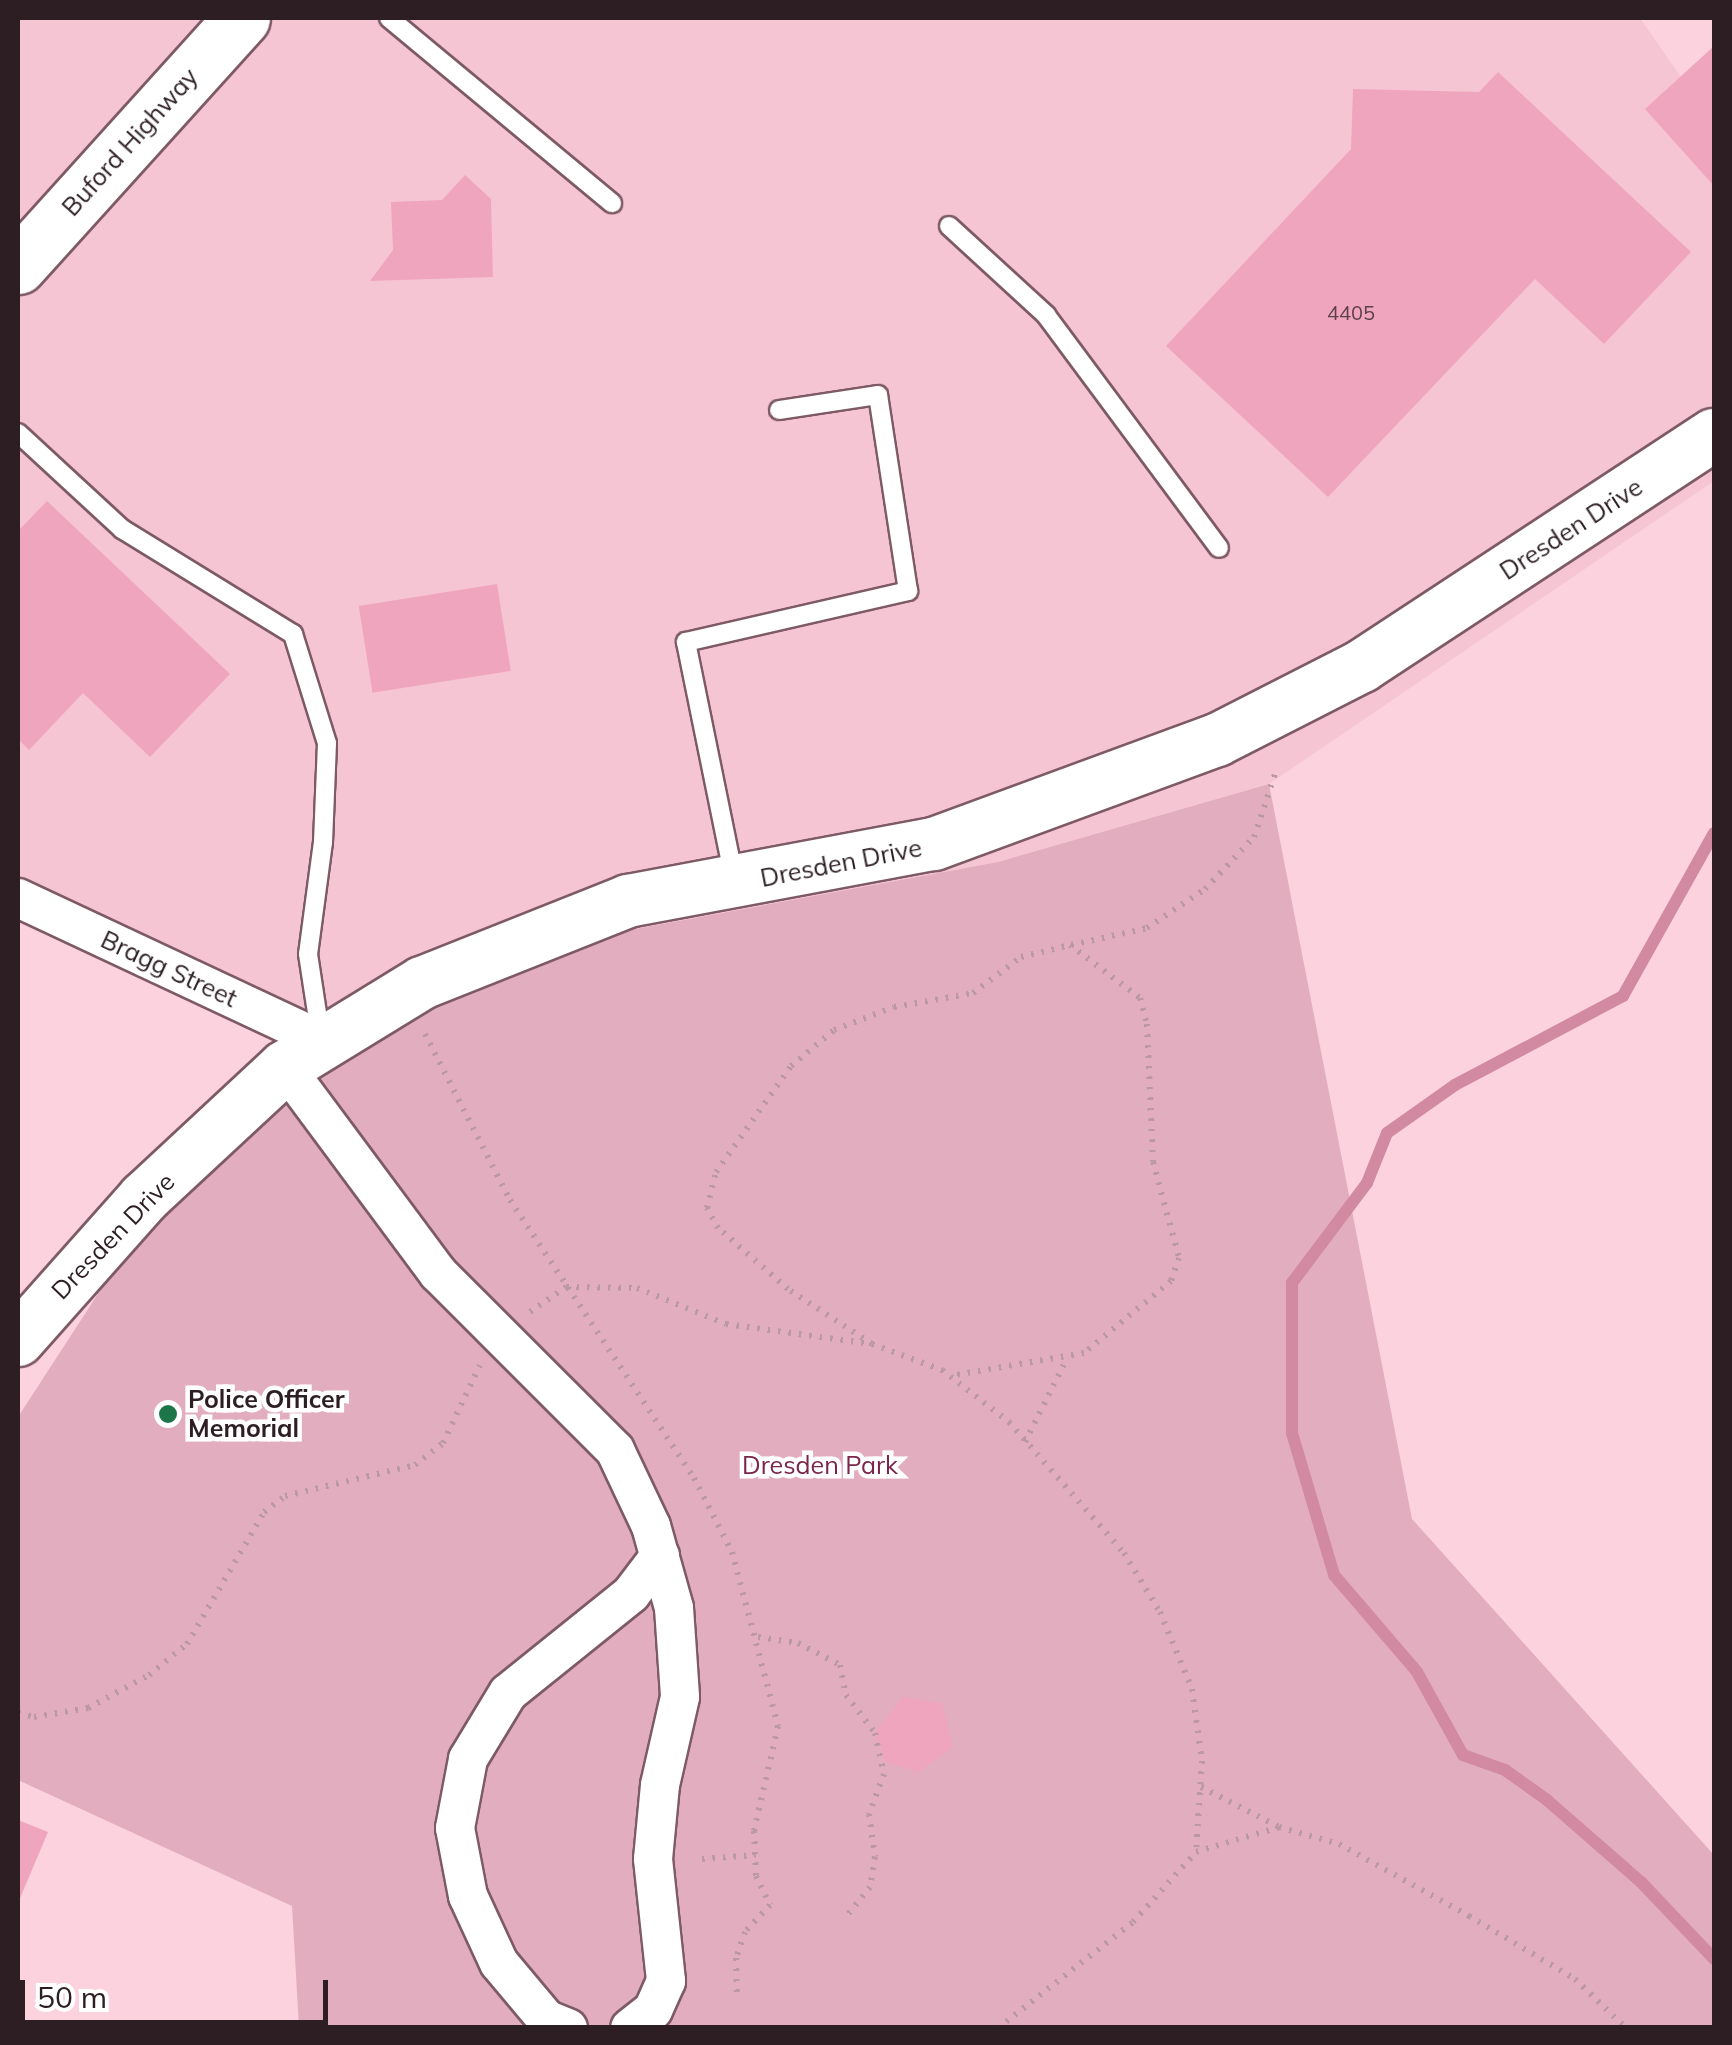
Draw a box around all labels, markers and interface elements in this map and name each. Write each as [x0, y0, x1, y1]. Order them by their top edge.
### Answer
street label: Buford Highway [56, 62, 204, 222]
house number: 4405 [1327, 300, 1375, 324]
street label: Dresden Drive [1494, 472, 1648, 586]
street label: Dresden Drive [758, 833, 924, 893]
street label: Bragg Street [96, 924, 242, 1014]
street label: Dresden Drive [45, 1167, 181, 1305]
place label: Police Officer Memorial [188, 1385, 345, 1444]
marker: Police Officer Memorial [157, 1403, 179, 1425]
park label: Dresden Park [742, 1450, 898, 1480]
scale bar [25, 1960, 332, 2022]
text: 50 m [37, 1978, 107, 2016]

